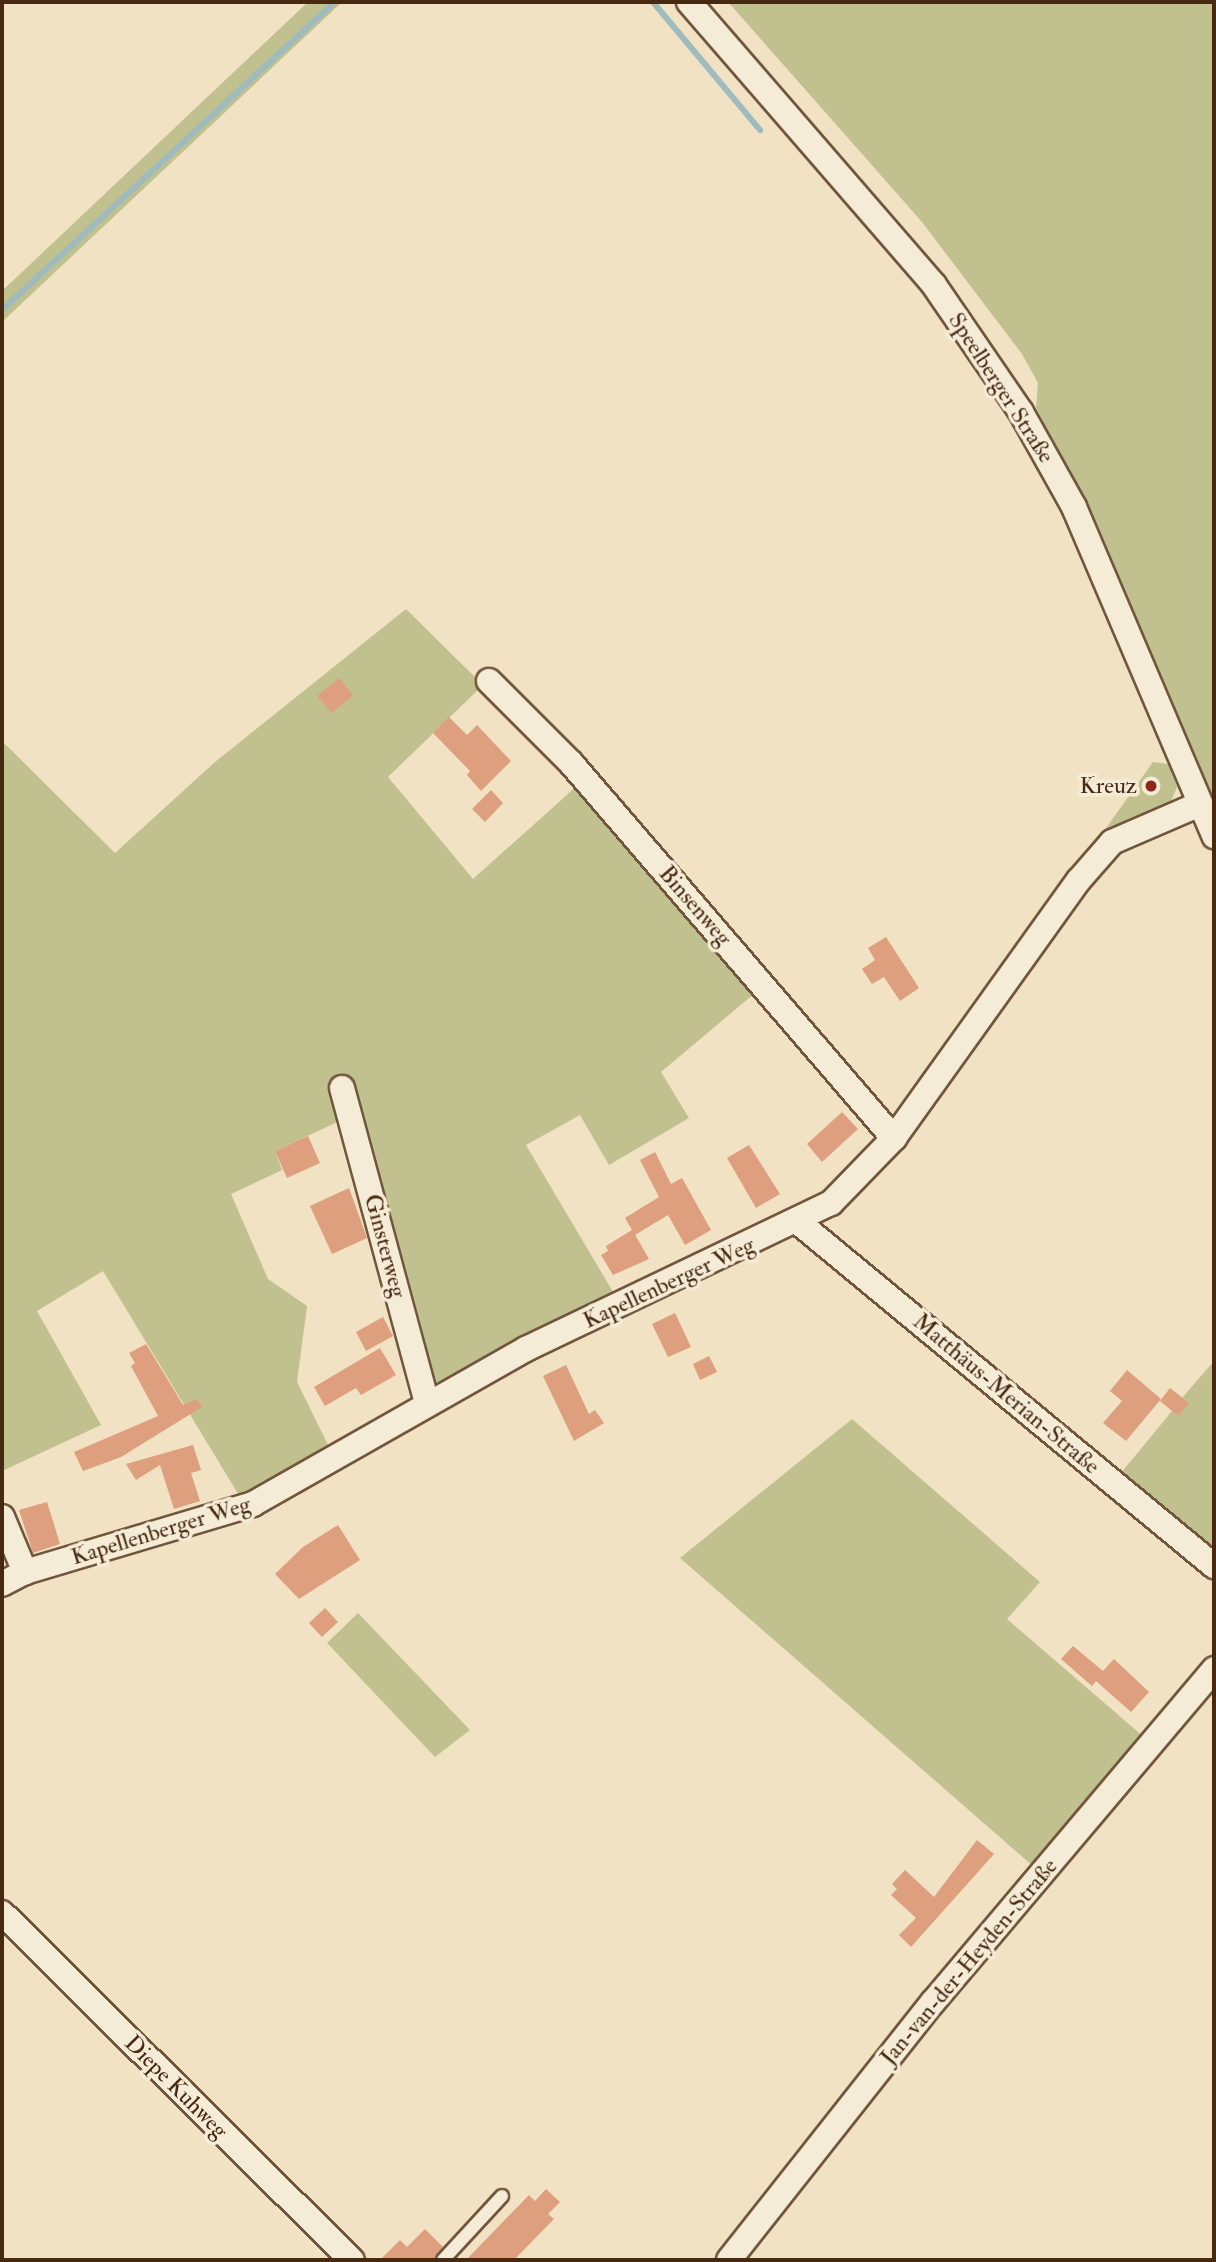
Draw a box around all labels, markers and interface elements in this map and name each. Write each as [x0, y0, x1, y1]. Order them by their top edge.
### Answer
street label: Speelberger Straße [942, 308, 1060, 468]
place label: Kreuz [1080, 772, 1137, 800]
marker: Kreuz [1143, 778, 1159, 794]
street label: Binsenweg [653, 860, 737, 952]
street label: Ginsterweg [358, 1191, 412, 1301]
street label: Kapellenberger Weg [579, 1231, 759, 1335]
street label: Matthäus-Merian-Straße [907, 1308, 1105, 1480]
street label: Kapellenberger Weg [68, 1491, 254, 1571]
street label: Jan-van-der-Heyden-Straße [875, 1853, 1063, 2071]
street label: Diepe Kuhweg [119, 2030, 233, 2144]

